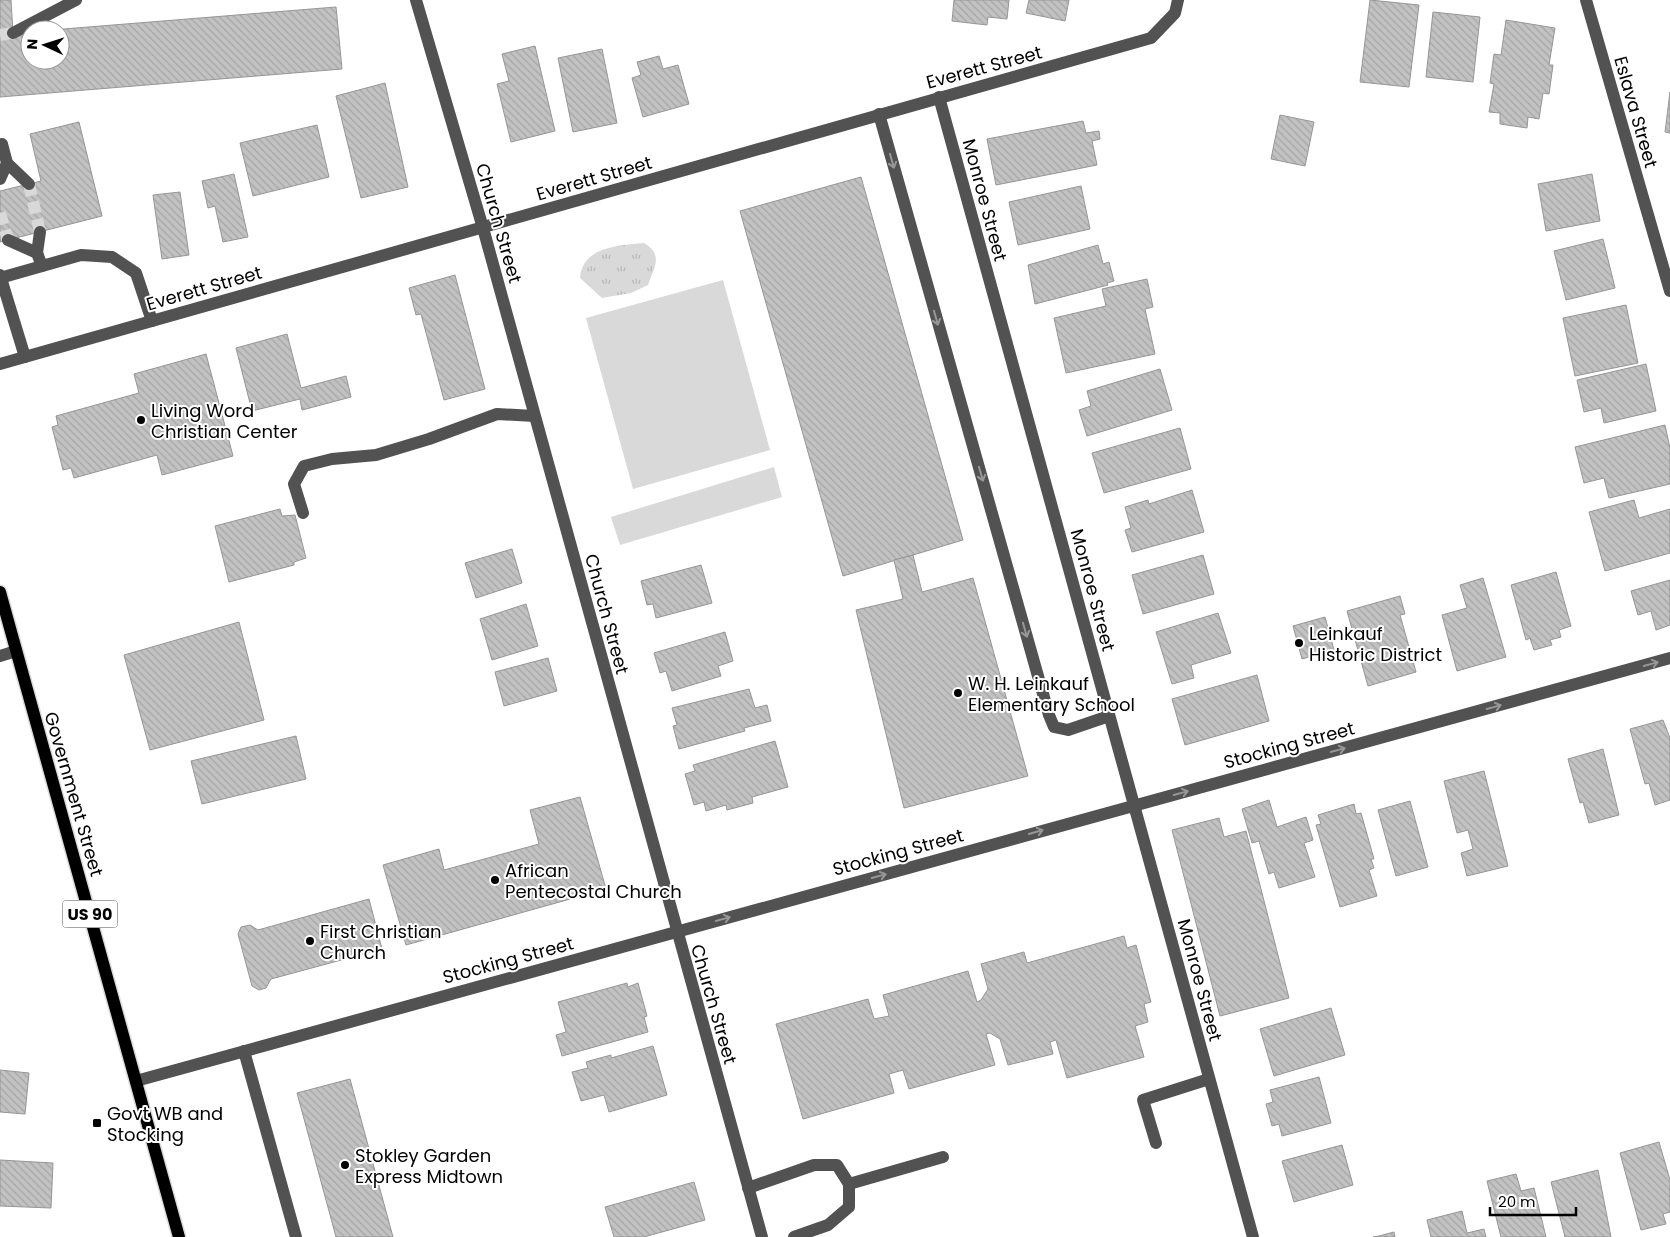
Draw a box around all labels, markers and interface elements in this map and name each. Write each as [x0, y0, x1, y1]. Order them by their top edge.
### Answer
north arrow [20, 20, 70, 70]
text: N [22, 38, 42, 50]
street label: Everett Street [923, 40, 1045, 94]
street label: Eslava Street [1608, 53, 1664, 171]
street label: Monroe Street [957, 136, 1013, 264]
street label: Everett Street [533, 150, 655, 206]
one-way arrow [888, 153, 898, 169]
street label: Church Street [470, 160, 528, 286]
street label: Everett Street [143, 260, 265, 316]
one-way arrow [932, 309, 942, 325]
place label: Living Word Christian Center [151, 398, 298, 444]
marker: Living Word Christian Center [135, 414, 147, 426]
one-way arrow [976, 465, 986, 481]
street label: Monroe Street [1065, 526, 1121, 654]
street label: Church Street [579, 551, 635, 677]
place label: Leinkauf Historic District [1309, 621, 1442, 667]
one-way arrow [1021, 622, 1030, 638]
marker: Leinkauf Historic District [1293, 637, 1305, 649]
one-way arrow [1643, 658, 1659, 668]
place label: W. H. Leinkauf Elementary School [968, 671, 1135, 717]
marker: W. H. Leinkauf Elementary School [952, 687, 964, 699]
one-way arrow [1486, 701, 1502, 711]
street label: Government Street [39, 709, 109, 879]
street label: Stocking Street [1221, 716, 1357, 774]
one-way arrow [1329, 744, 1345, 754]
one-way arrow [1172, 787, 1188, 797]
street label: Stocking Street [830, 823, 966, 881]
one-way arrow [1028, 827, 1044, 837]
place label: African Pentecostal Church [505, 858, 682, 904]
one-way arrow [871, 870, 887, 880]
marker: African Pentecostal Church [489, 874, 501, 886]
road number: US 90 [62, 901, 118, 928]
one-way arrow [714, 913, 730, 923]
street label: Monroe Street [1172, 916, 1228, 1044]
place label: First Christian Church [320, 919, 442, 965]
street label: Stocking Street [440, 931, 576, 989]
marker: First Christian Church [304, 935, 316, 947]
street label: Church Street [685, 941, 743, 1067]
place label: Govt WB and Stocking [107, 1101, 223, 1147]
marker: Govt WB and Stocking [91, 1117, 103, 1129]
place label: Stokley Garden Express Midtown [355, 1143, 503, 1189]
marker: Stokley Garden Express Midtown [339, 1159, 351, 1171]
scale bar [1490, 1184, 1576, 1216]
text: 20 m [1498, 1191, 1536, 1212]

